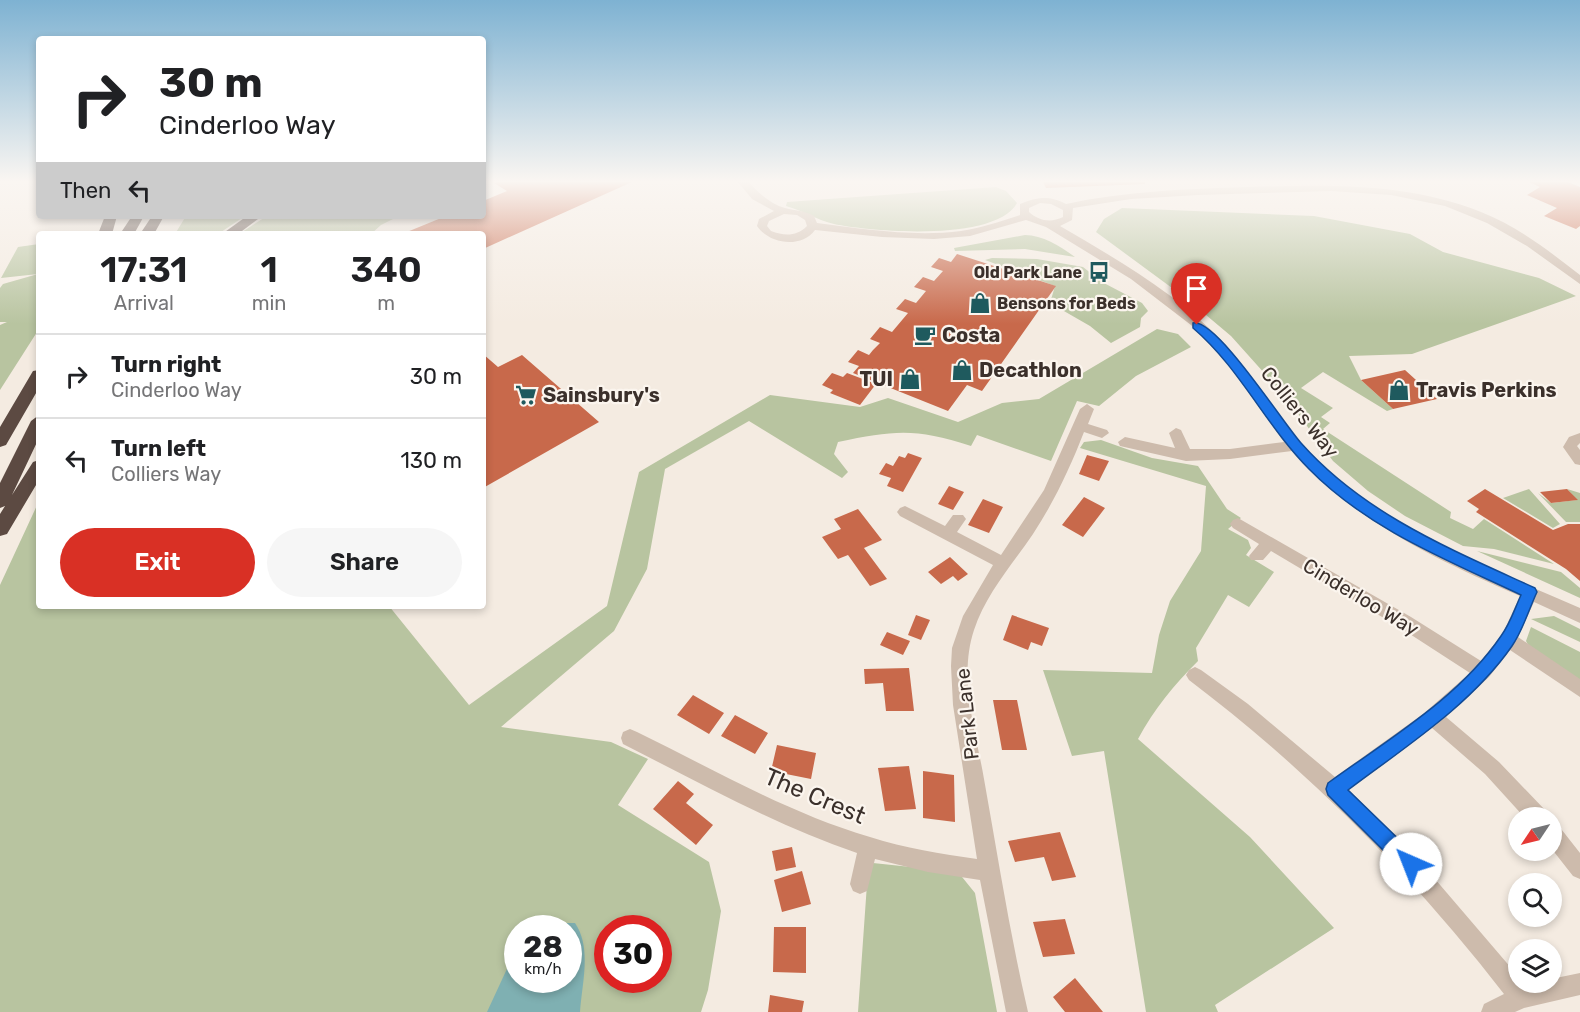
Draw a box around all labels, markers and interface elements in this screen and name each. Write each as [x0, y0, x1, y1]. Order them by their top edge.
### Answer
text: 30 m [159, 58, 263, 108]
icon: right [60, 60, 138, 138]
text: Cinderloo Way [159, 109, 336, 141]
icon: left [123, 174, 156, 207]
text: Then [60, 177, 111, 204]
text: 17:31 [100, 248, 188, 291]
text: 1 [260, 248, 278, 291]
text: 340 [351, 248, 422, 291]
bus stop icon: Old Park Lane [1087, 260, 1111, 284]
place label: Old Park Lane [974, 263, 1082, 282]
pin [1171, 263, 1222, 325]
icon: arrive [1180, 272, 1213, 305]
text: Arrival [114, 291, 174, 315]
text: min [252, 291, 286, 315]
text: m [377, 291, 395, 315]
shop icon: Bensons for Beds [968, 291, 992, 315]
place label: Bensons for Beds [997, 294, 1136, 313]
cafe icon: Costa [913, 323, 937, 347]
place label: Costa [942, 323, 1000, 347]
text: Turn right [111, 351, 221, 378]
shop icon: Decathlon [950, 358, 974, 382]
place label: Decathlon [979, 358, 1082, 382]
icon: right [60, 360, 93, 393]
street label: Colliers Way [1256, 362, 1344, 462]
text: 30 m [410, 363, 462, 390]
place label: TUI [859, 367, 893, 391]
shop icon: TUI [898, 367, 922, 391]
text: Cinderloo Way [111, 378, 242, 402]
shop icon: Travis Perkins [1387, 378, 1411, 402]
place label: Travis Perkins [1416, 378, 1557, 402]
supermarket icon: Sainsbury's [514, 383, 538, 407]
place label: Sainsbury's [543, 383, 660, 407]
text: Turn left [111, 435, 206, 462]
icon: left [60, 444, 93, 477]
text: 130 m [400, 447, 462, 474]
text: Colliers Way [111, 462, 221, 486]
button: Exit [60, 528, 255, 597]
button: Share [267, 528, 462, 597]
street label: Cinderloo Way [1299, 553, 1423, 641]
street label: Park Lane [950, 667, 984, 761]
street label: The Crest [760, 762, 870, 830]
north arrow [1508, 807, 1562, 861]
map controls [1508, 807, 1562, 993]
position arrow [1379, 832, 1443, 896]
button: search [1508, 873, 1562, 927]
speed limit sign: 30 [594, 915, 672, 993]
text: 28 [523, 929, 563, 965]
button: layers [1508, 939, 1562, 993]
text: km/h [524, 960, 562, 978]

